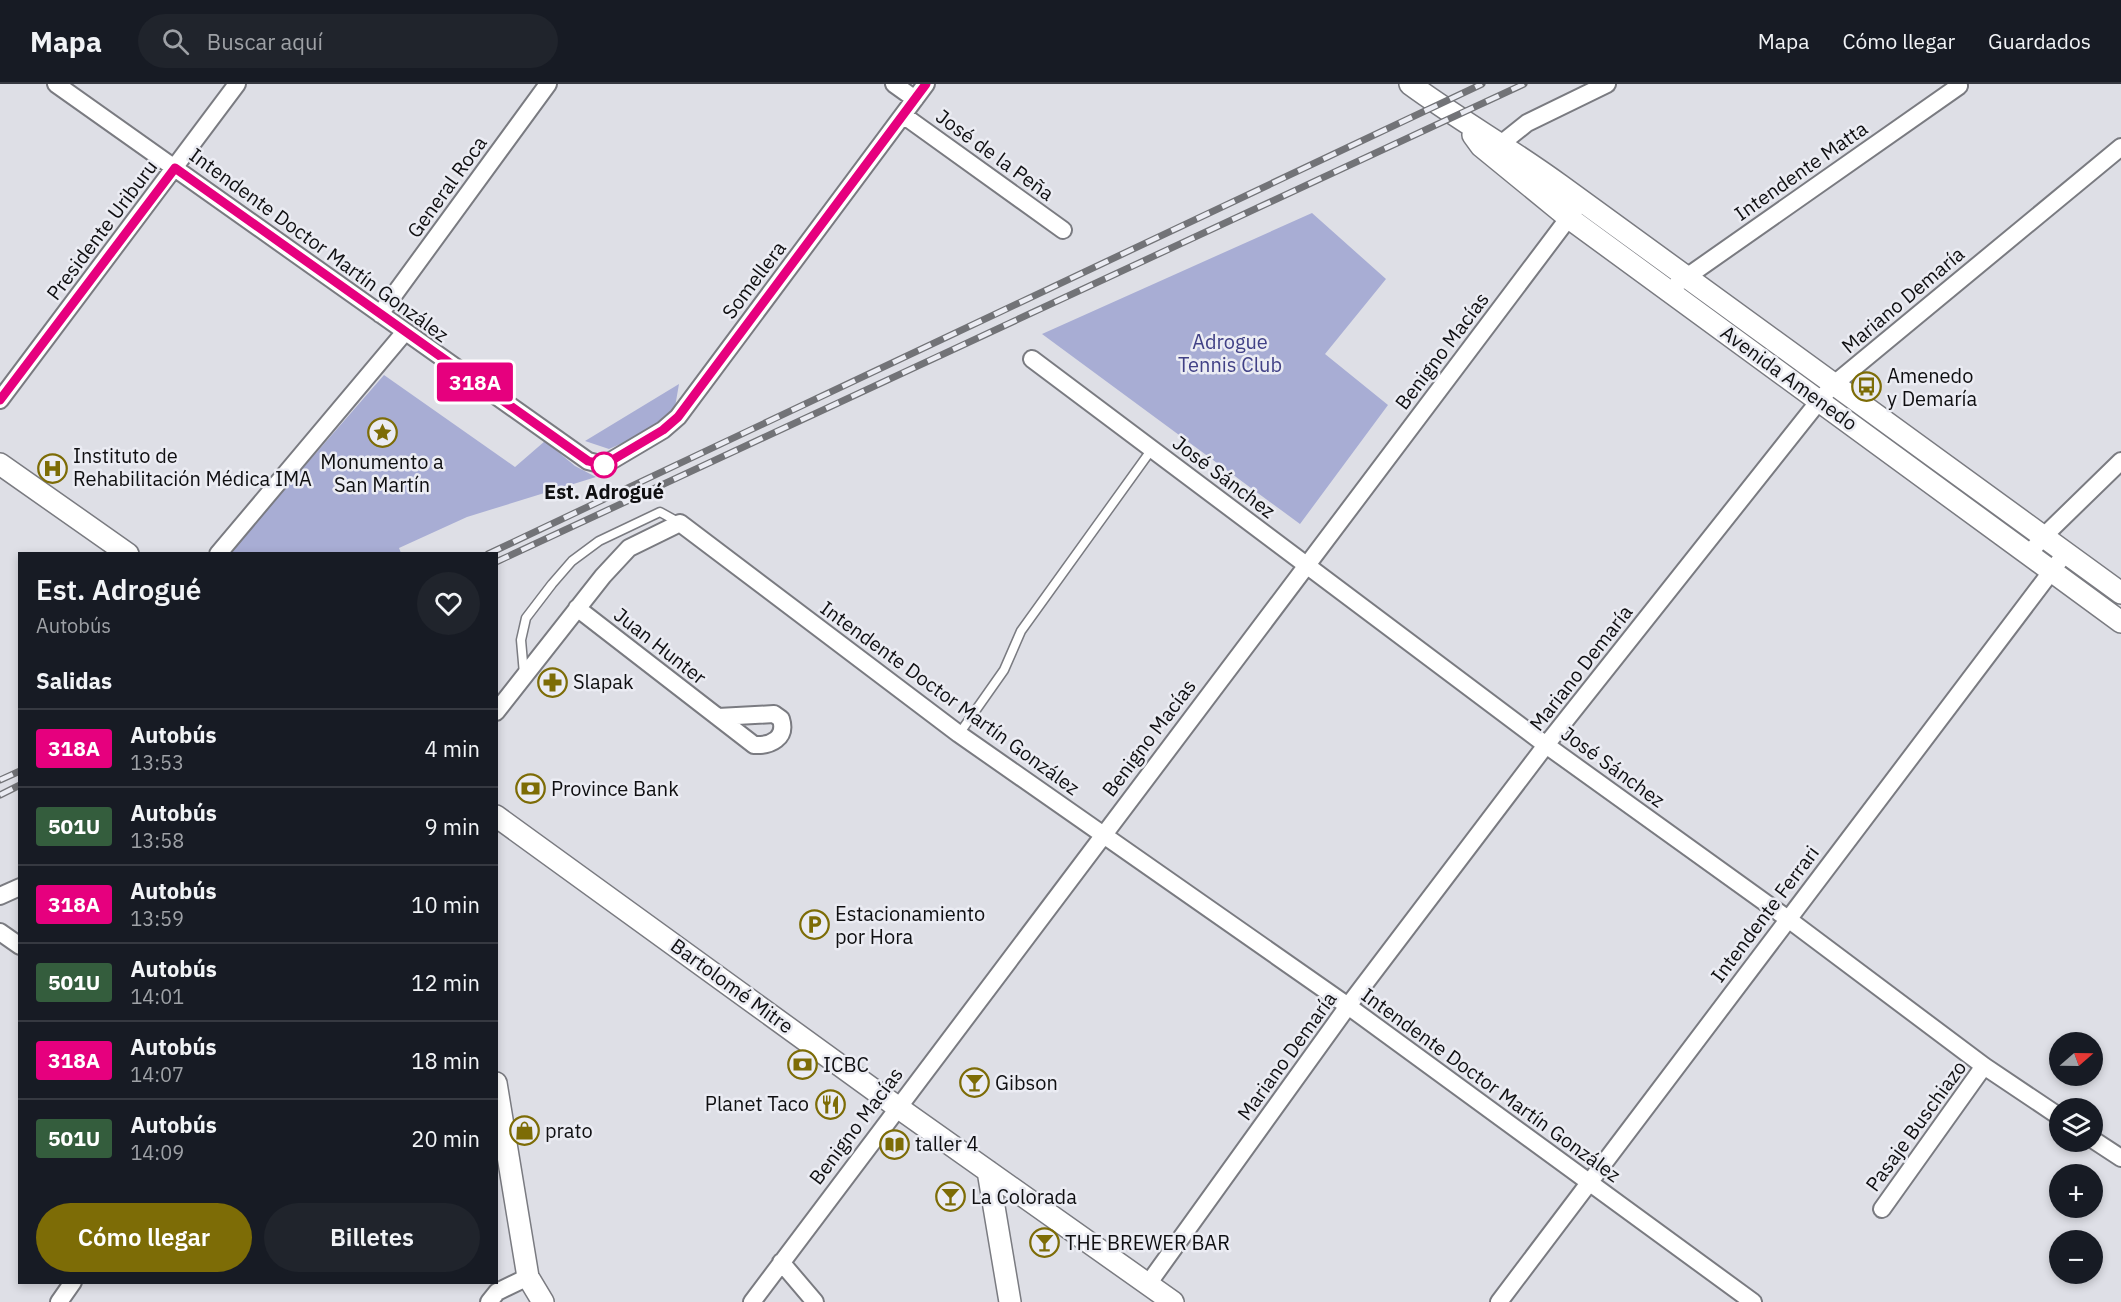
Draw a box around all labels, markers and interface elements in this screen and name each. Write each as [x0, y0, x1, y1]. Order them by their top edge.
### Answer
search box [138, 14, 558, 68]
text: Mapa [30, 23, 102, 60]
icon: search [159, 25, 192, 58]
text: Buscar aquí [207, 27, 323, 56]
text: Mapa [1758, 27, 1809, 55]
text: Cómo llegar [1842, 27, 1955, 55]
text: Guardados [1988, 27, 2091, 55]
street label: José de la Peña [931, 103, 1060, 207]
street label: Intendente Matta [1729, 114, 1873, 227]
street label: General Roca [400, 130, 493, 243]
street label: Intendente Doctor Martín González [184, 141, 454, 348]
street label: Presidente Uriburu [40, 154, 163, 305]
street label: Somellera [715, 235, 792, 324]
street label: Mariano Demaría [1835, 240, 1970, 359]
street label: Benigno Macías [1388, 286, 1495, 415]
street label: Avenida Amenedo [1715, 319, 1863, 436]
park label: Adrogue Tennis Club [1178, 328, 1282, 378]
line badge: 318A [433, 362, 517, 402]
place label: Amenedo y Demaría [1887, 362, 1978, 412]
text: 318A [449, 368, 501, 396]
bus stop icon: Amenedo y Demaría [1850, 371, 1882, 403]
place icon: Monumento a San Martín [366, 416, 398, 448]
street label: José Sánchez [1167, 429, 1281, 524]
place label: Instituto de Rehabilitación Médica IMA [73, 442, 312, 492]
place label: Monumento a San Martín [320, 448, 444, 498]
hospital icon: Instituto de Rehabilitación Médica IMA [36, 452, 68, 484]
marker: Est. Adrogué [591, 452, 617, 478]
place label: Est. Adrogué [544, 478, 664, 505]
text: Est. Adrogué [36, 571, 202, 608]
button: heart [417, 572, 480, 635]
street label: Intendente Doctor Martín González [815, 594, 1085, 801]
street label: Mariano Demaría [1523, 599, 1638, 736]
street label: Juan Hunter [608, 601, 712, 690]
text: Autobús [36, 612, 111, 639]
text: Salidas [36, 666, 112, 695]
pharmacy icon: Slapak [536, 666, 568, 698]
place label: Slapak [573, 668, 634, 695]
street label: Benigno Macías [1095, 673, 1202, 802]
text: Autobús [130, 720, 217, 749]
street label: José Sánchez [1556, 720, 1671, 813]
text: 318A [48, 734, 100, 762]
text: 4 min [424, 734, 480, 763]
text: 13:53 [130, 749, 184, 776]
bank icon: Province Bank [514, 773, 546, 805]
place label: Province Bank [551, 775, 679, 802]
text: Autobús [130, 798, 217, 827]
text: 501U [48, 812, 100, 840]
text: 9 min [424, 812, 480, 841]
text: 13:58 [130, 827, 184, 854]
street label: Intendente Ferrari [1704, 840, 1825, 988]
text: Autobús [130, 876, 217, 905]
text: 318A [48, 890, 100, 918]
text: 10 min [411, 890, 480, 919]
place label: Estacionamiento por Hora [835, 900, 985, 950]
text: 13:59 [130, 905, 184, 932]
parking icon: Estacionamiento por Hora [798, 909, 830, 941]
street label: Bartolomé Mitre [665, 932, 799, 1039]
text: Autobús [130, 954, 217, 983]
text: 501U [48, 968, 100, 996]
text: 12 min [411, 968, 480, 997]
street label: Intendente Doctor Martín González [1356, 981, 1626, 1188]
text: 14:01 [130, 983, 184, 1010]
street label: Mariano Demaría [1231, 986, 1343, 1125]
text: Autobús [130, 1032, 217, 1061]
north arrow [2049, 1032, 2103, 1086]
map controls [2049, 1032, 2103, 1284]
text: 318A [48, 1046, 100, 1074]
text: 18 min [411, 1046, 480, 1075]
bank icon: ICBC [786, 1049, 818, 1081]
place label: ICBC [823, 1051, 869, 1078]
street label: Pasaje Buschiazo [1859, 1055, 1972, 1196]
text: 14:07 [130, 1061, 184, 1088]
street label: Benigno Macías [802, 1061, 909, 1190]
bar icon: Gibson [958, 1067, 990, 1099]
place label: Gibson [995, 1069, 1058, 1096]
restaurant icon: Planet Taco [814, 1088, 846, 1120]
place label: Planet Taco [705, 1090, 809, 1117]
button: layers [2049, 1098, 2103, 1152]
text: Autobús [130, 1110, 217, 1139]
shop icon: prato [508, 1115, 540, 1147]
place label: prato [545, 1117, 593, 1144]
text: 501U [48, 1124, 100, 1152]
text: 20 min [411, 1124, 480, 1153]
library icon: taller 4 [878, 1128, 910, 1160]
place label: taller 4 [915, 1130, 979, 1157]
text: 14:09 [130, 1139, 184, 1166]
button: + [2049, 1164, 2103, 1218]
bar icon: La Colorada [934, 1181, 966, 1213]
place label: La Colorada [971, 1183, 1077, 1210]
button: Cómo llegar [36, 1203, 252, 1272]
button: Billetes [264, 1203, 480, 1272]
bar icon: THE BREWER BAR [1028, 1227, 1060, 1259]
place label: THE BREWER BAR [1065, 1229, 1230, 1256]
button: − [2049, 1230, 2103, 1284]

